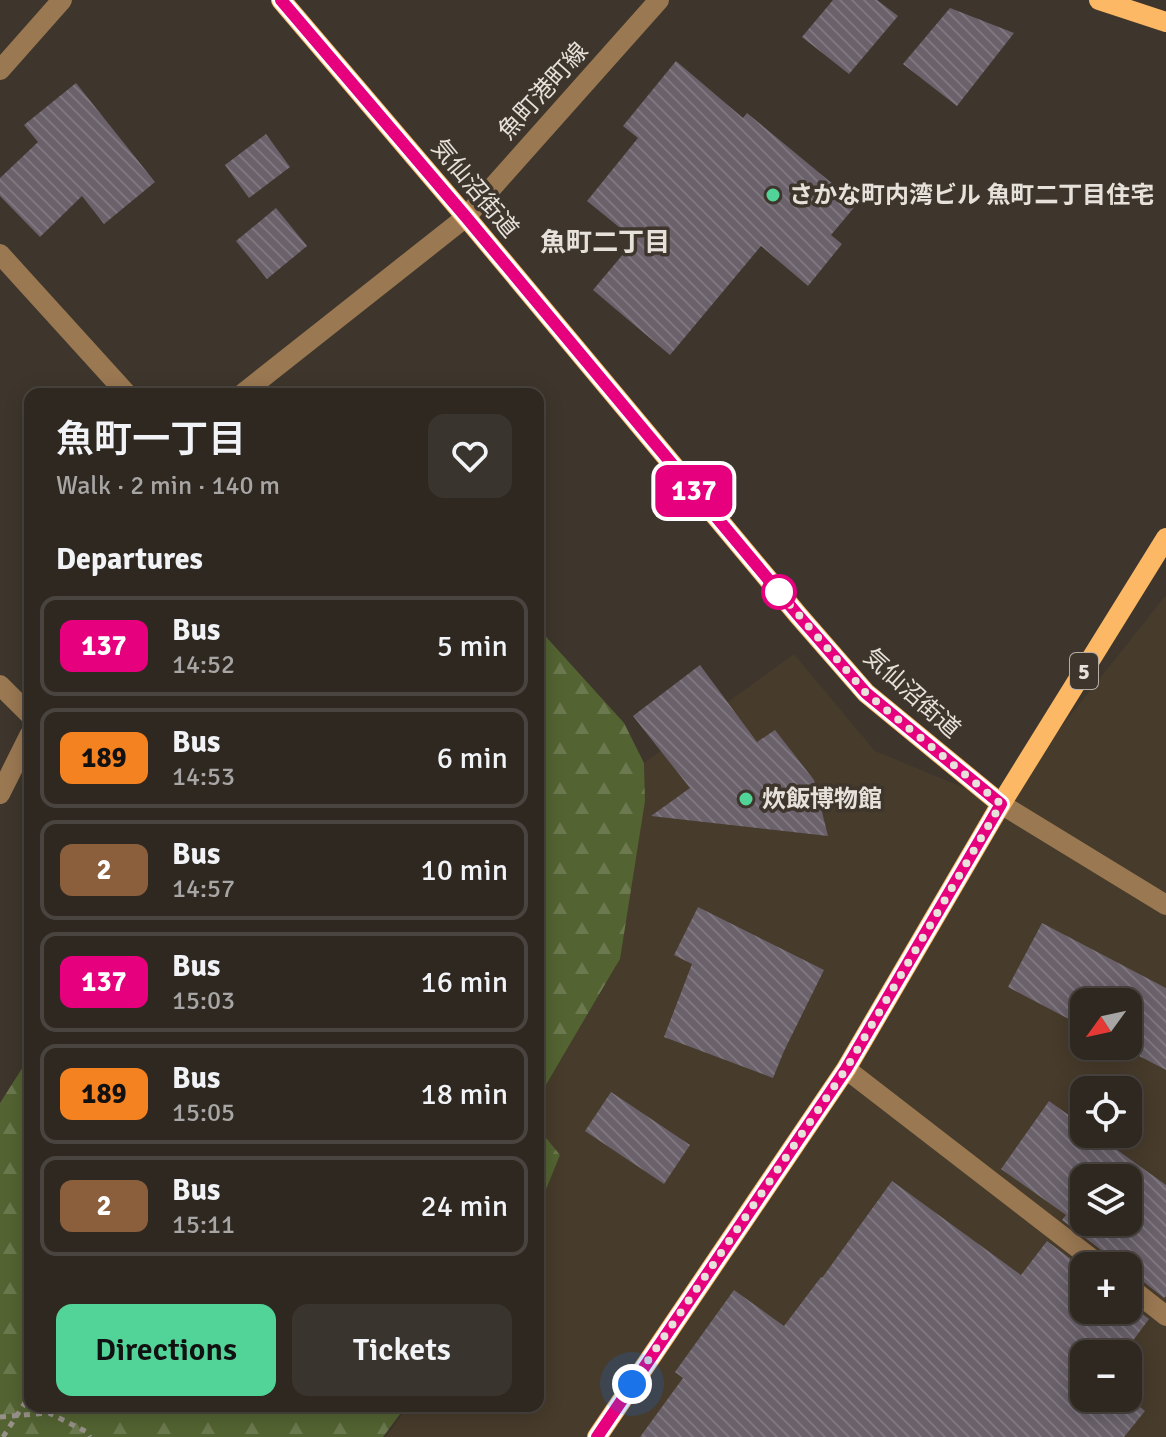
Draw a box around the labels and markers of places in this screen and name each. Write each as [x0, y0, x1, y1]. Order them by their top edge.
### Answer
place label: さかな町内湾ビル 魚町二丁目住宅 [789, 180, 1154, 210]
marker: さかな町内湾ビル 魚町二丁目住宅 [764, 186, 782, 204]
unlabelled marker [762, 575, 796, 609]
place label: 炊飯博物館 [762, 784, 882, 814]
marker: 炊飯博物館 [737, 790, 755, 808]

